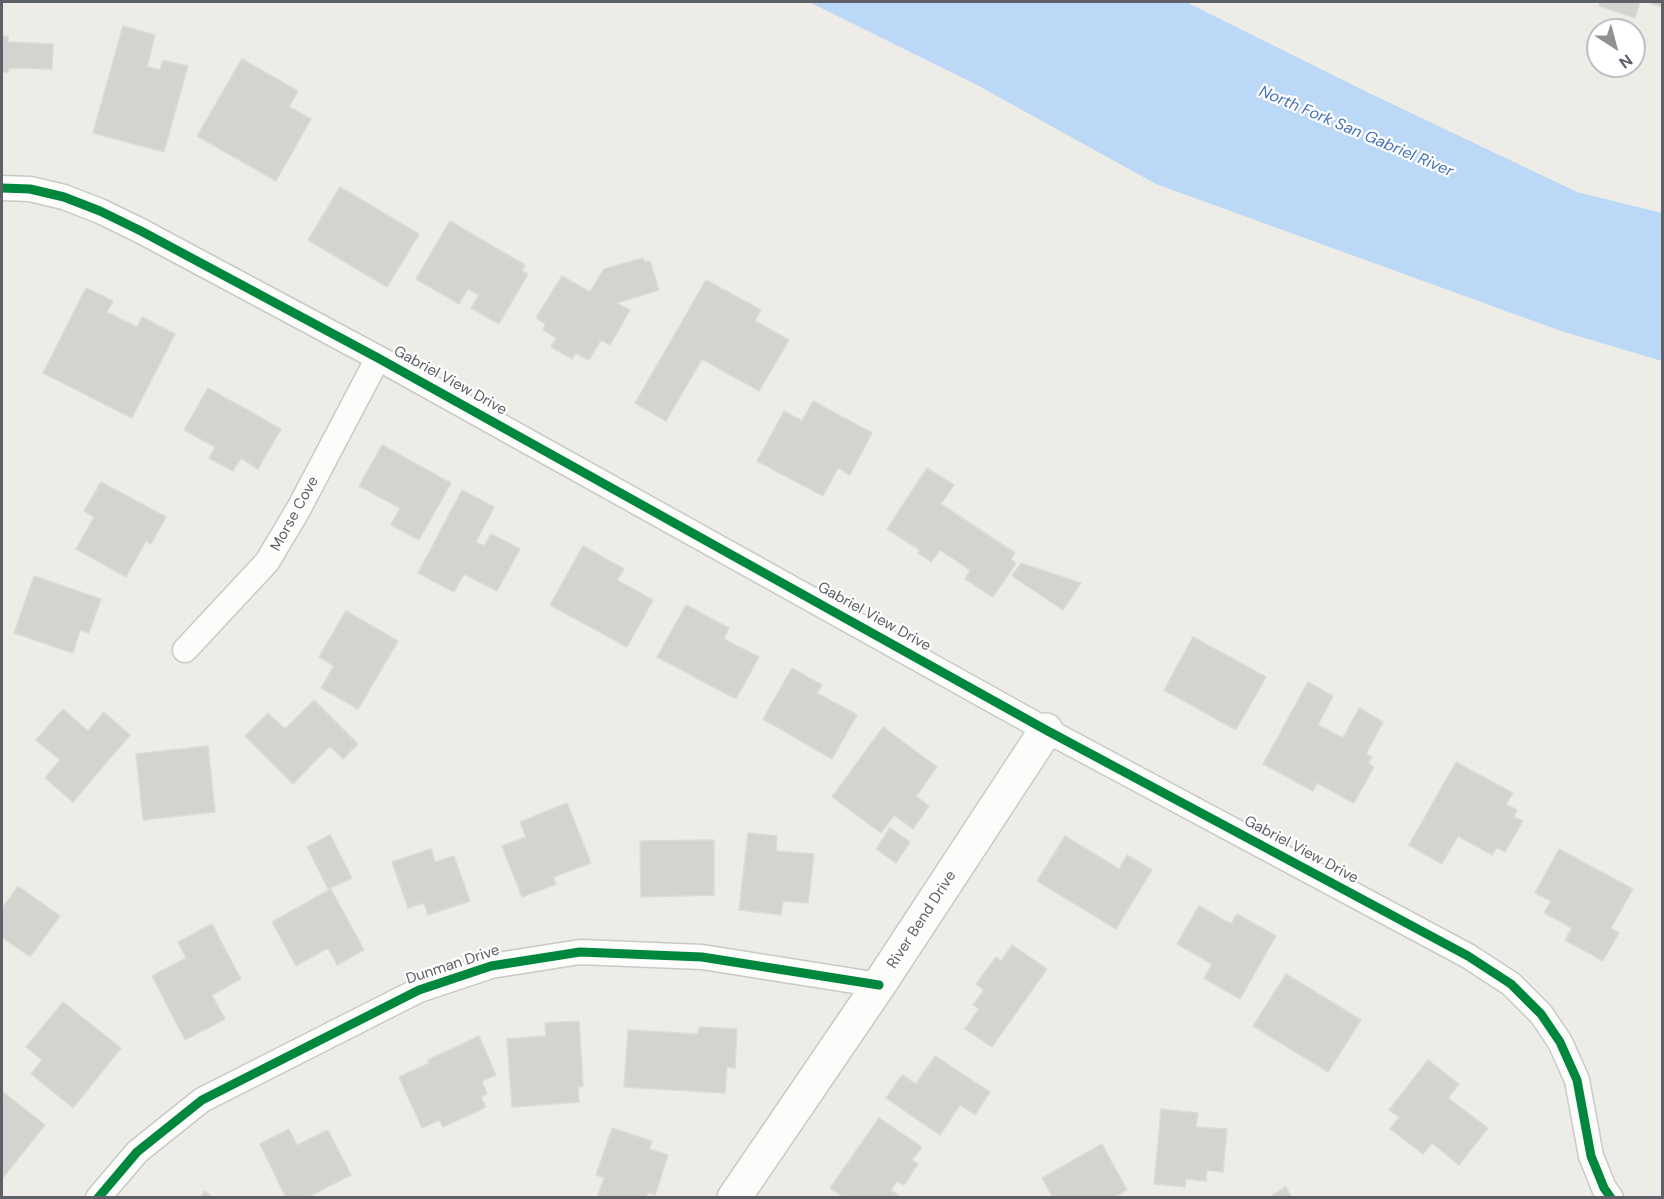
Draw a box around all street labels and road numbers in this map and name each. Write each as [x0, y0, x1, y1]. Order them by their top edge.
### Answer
street label: Gabriel View Drive [390, 342, 510, 420]
street label: Morse Cove [267, 474, 323, 554]
street label: Gabriel View Drive [814, 578, 934, 656]
street label: Gabriel View Drive [1241, 812, 1361, 888]
street label: River Bend Drive [884, 868, 960, 972]
street label: Dunman Drive [404, 941, 502, 989]

